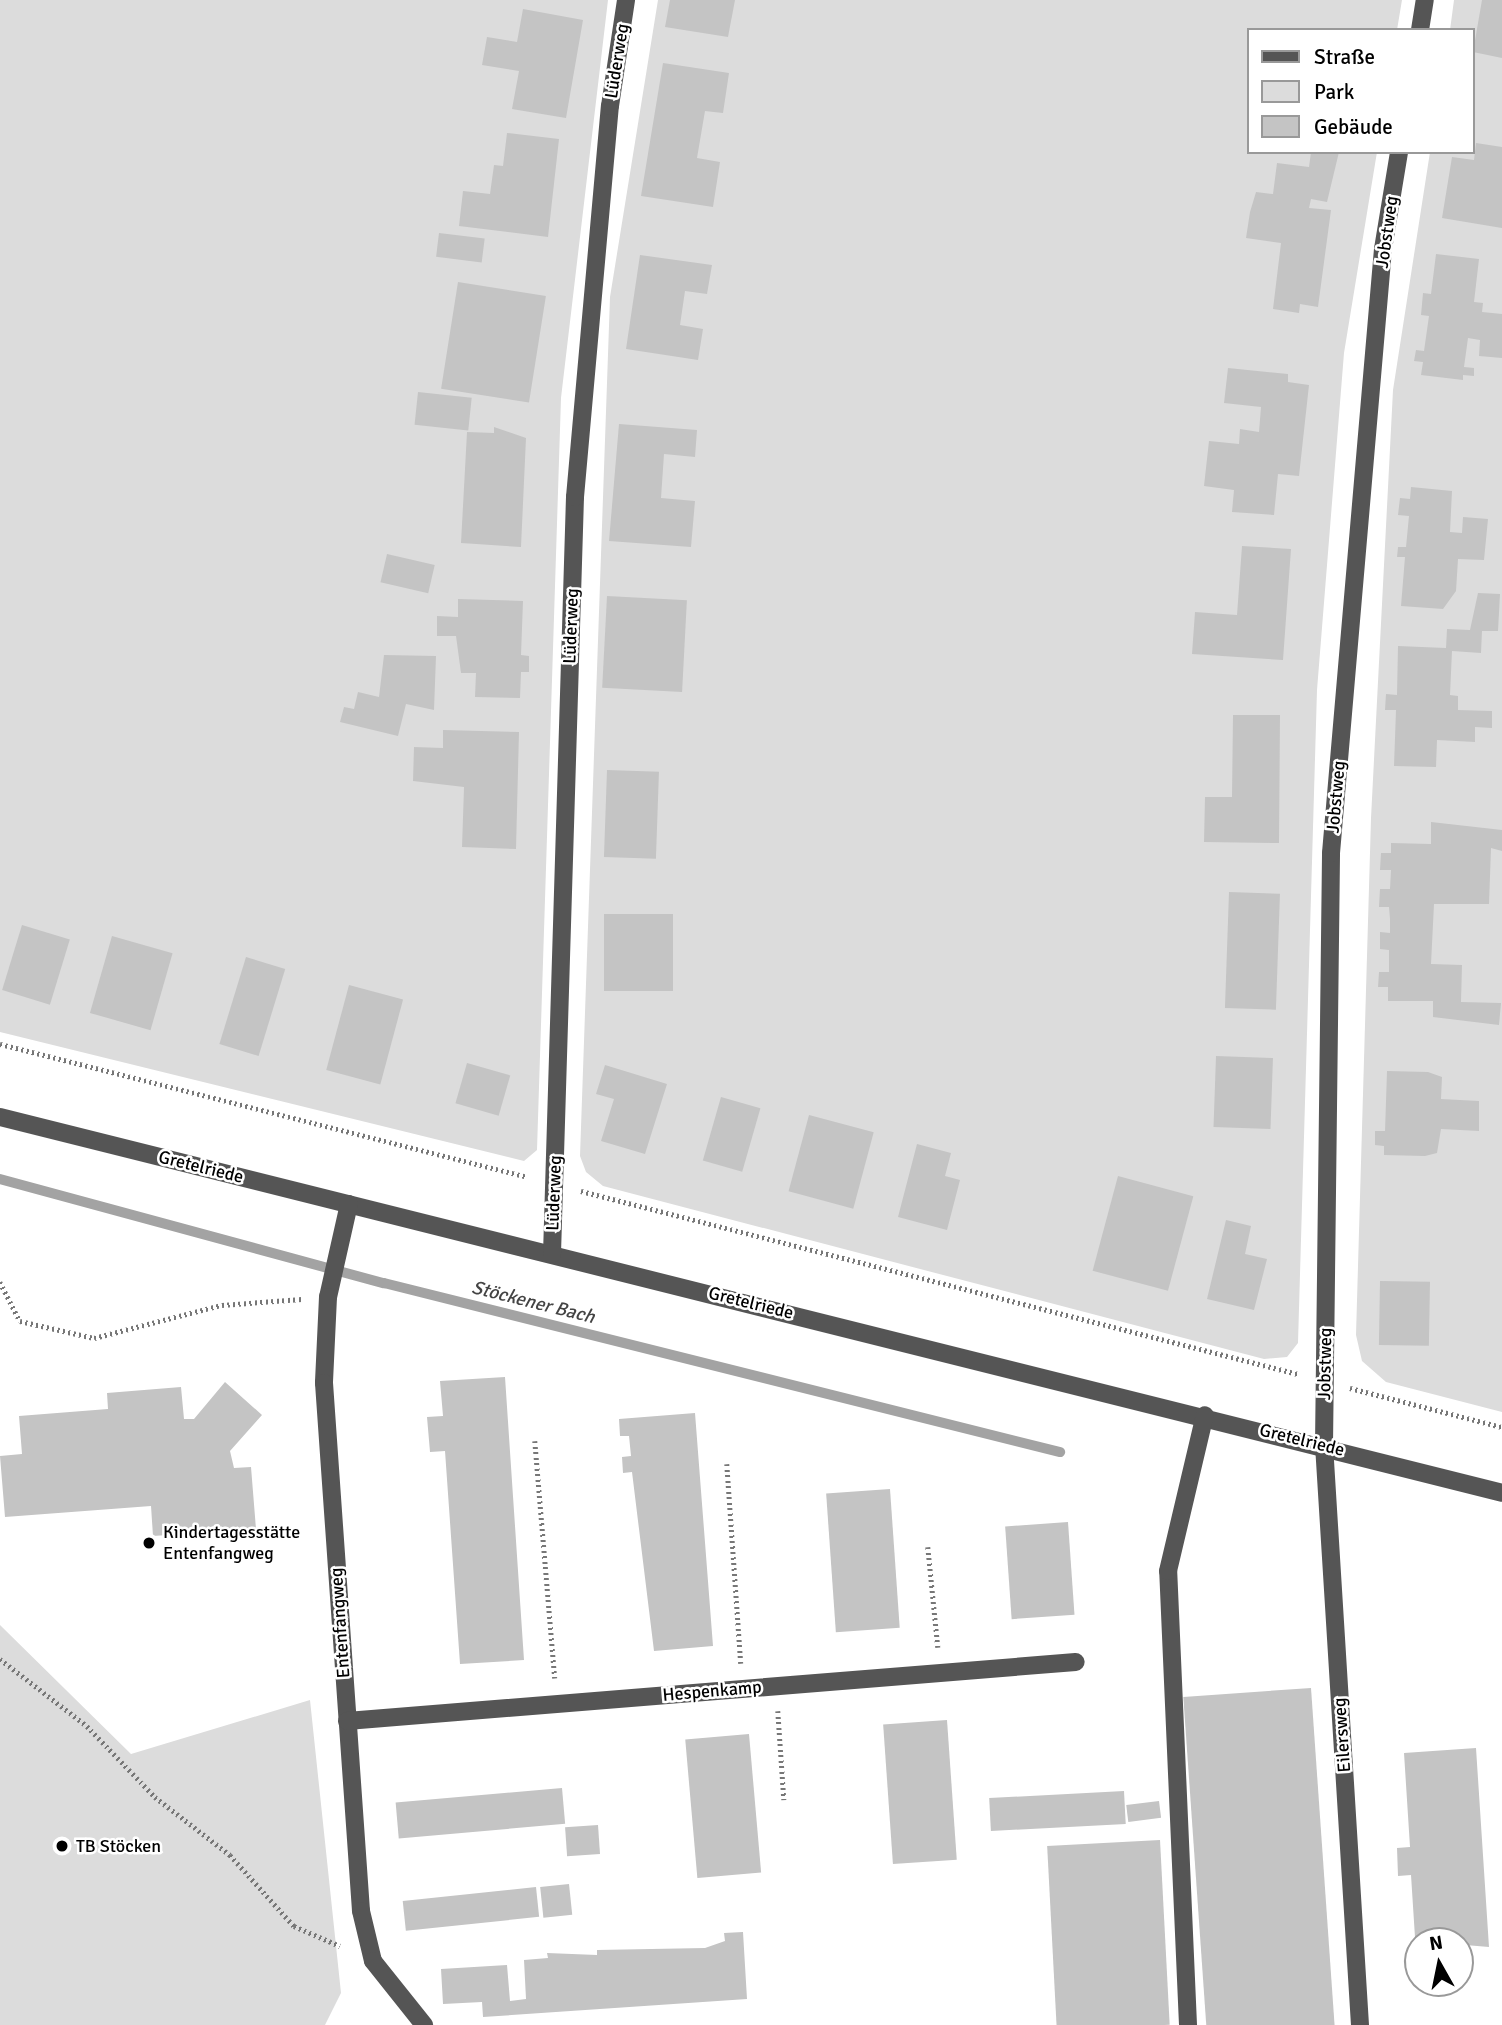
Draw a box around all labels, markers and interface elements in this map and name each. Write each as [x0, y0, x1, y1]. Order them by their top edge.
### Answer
street label: Lüderweg [600, 22, 634, 100]
legend [1246, 28, 1474, 154]
text: Straße [1314, 44, 1375, 70]
text: Park [1314, 79, 1354, 105]
text: Gebäude [1314, 114, 1393, 140]
street label: Jobstweg [1371, 195, 1403, 269]
street label: Lüderweg [559, 588, 583, 664]
street label: Jobstweg [1322, 760, 1350, 834]
street label: Gretelriede [156, 1146, 246, 1188]
street label: Lüderweg [542, 1155, 566, 1231]
water label: Stöckener Bach [469, 1277, 597, 1329]
street label: Gretelriede [706, 1282, 796, 1324]
street label: Jobstweg [1314, 1328, 1336, 1400]
street label: Gretelriede [1257, 1419, 1347, 1461]
place label: Kindertagesstätte Entenfangweg [163, 1522, 300, 1564]
marker: Kindertagesstätte Entenfangweg [141, 1535, 157, 1551]
street label: Entenfangweg [325, 1567, 355, 1679]
street label: Hespenkamp [662, 1676, 762, 1706]
street label: Eilersweg [1329, 1697, 1355, 1773]
place label: TB Stöcken [76, 1835, 161, 1857]
marker: TB Stöcken [54, 1838, 70, 1854]
north arrow [1404, 1927, 1474, 1997]
text: N [1428, 1930, 1444, 1956]

